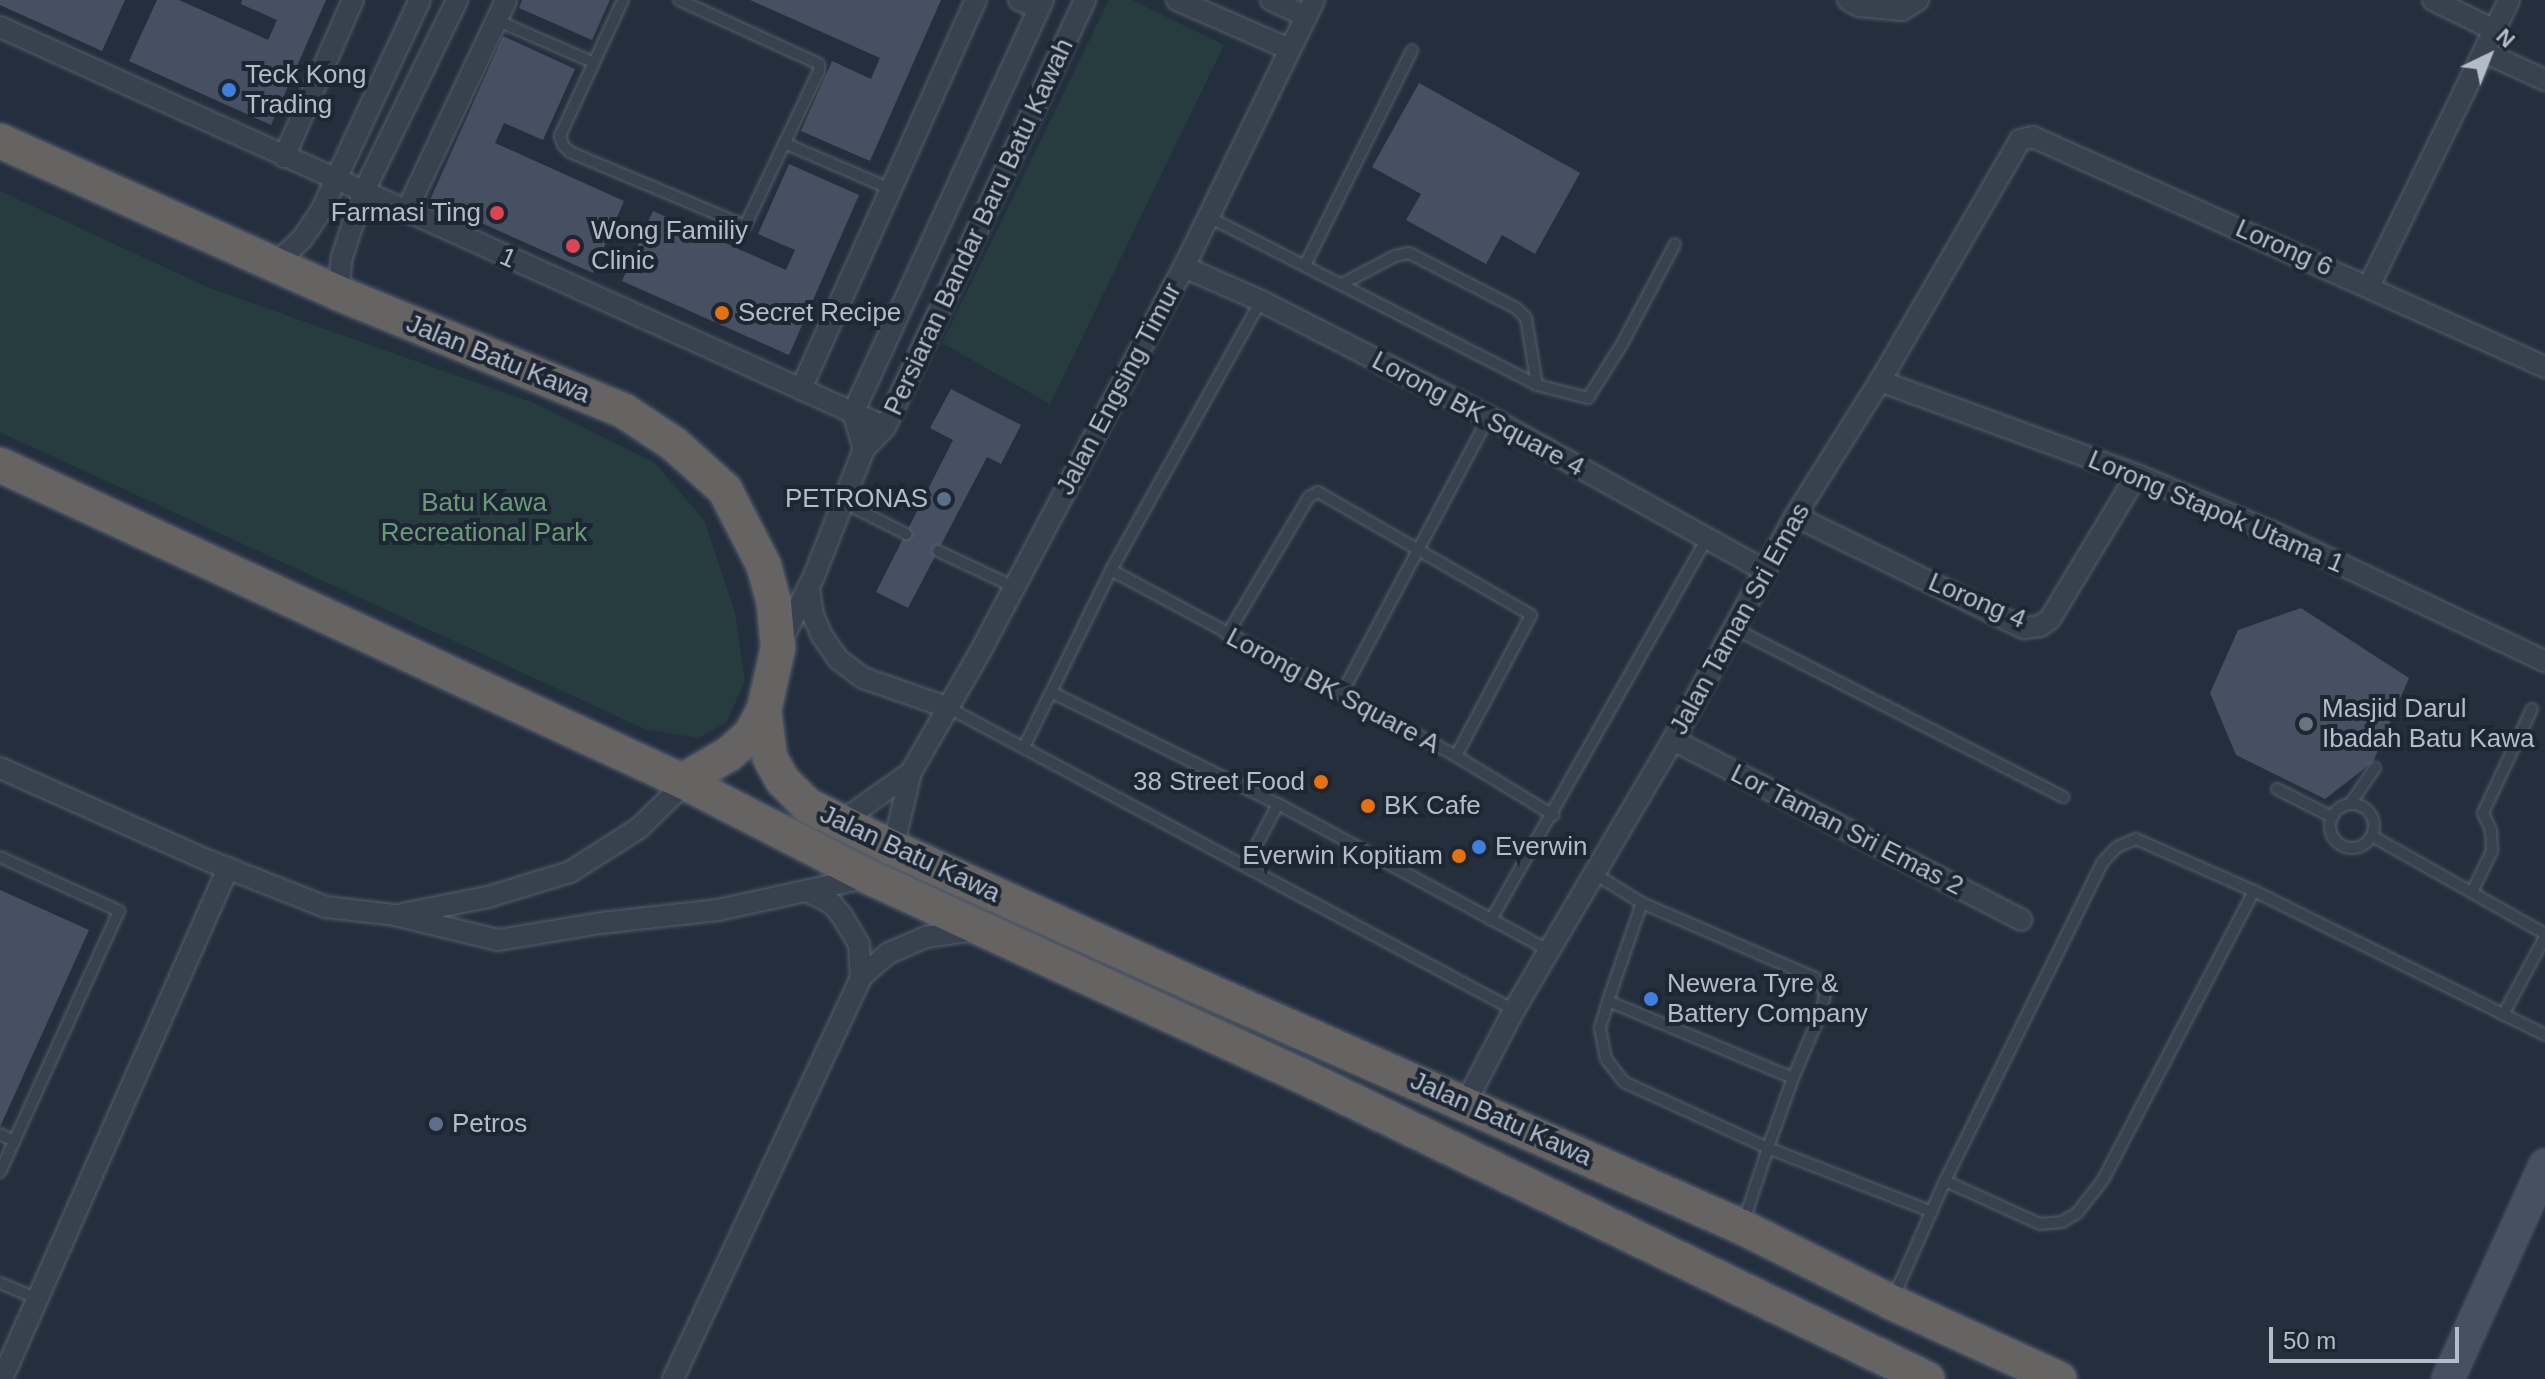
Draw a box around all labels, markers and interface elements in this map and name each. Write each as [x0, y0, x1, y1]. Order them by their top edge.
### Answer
north arrow [2449, 16, 2529, 96]
text: N [2491, 24, 2520, 53]
street label: Persiaran Bandar Baru Batu Kawah [878, 34, 1080, 420]
place label: Teck Kong Trading [245, 59, 366, 120]
marker: Teck Kong Trading [220, 81, 238, 99]
place label: Farmasi Ting [330, 197, 481, 229]
marker: Farmasi Ting [488, 204, 506, 222]
street label: Lorong 6 [2231, 213, 2337, 283]
place label: Wong Familiy Clinic [591, 215, 748, 276]
marker: Wong Familiy Clinic [562, 235, 584, 257]
street label: 1 [495, 241, 521, 275]
street label: Jalan Engsing Timur [1050, 277, 1188, 501]
place label: Secret Recipe [738, 297, 901, 329]
marker: Secret Recipe [713, 304, 731, 322]
street label: Jalan Batu Kawa [402, 308, 594, 410]
street label: Lorong BK Square 4 [1367, 345, 1589, 483]
street label: Lorong Stapok Utama 1 [2084, 444, 2348, 580]
place label: PETRONAS [785, 483, 928, 515]
park label: Batu Kawa Recreational Park [381, 487, 587, 548]
marker: PETRONAS [935, 490, 953, 508]
street label: Jalan Taman Sri Emas [1663, 498, 1817, 740]
street label: Lorong 4 [1924, 567, 2030, 635]
street label: Lorong BK Square A [1220, 621, 1446, 761]
place label: Masjid Darul Ibadah Batu Kawa [2322, 693, 2534, 754]
marker: Masjid Darul Ibadah Batu Kawa [2297, 715, 2315, 733]
street label: Lor Taman Sri Emas 2 [1725, 758, 1969, 902]
place label: 38 Street Food [1133, 766, 1305, 798]
marker: 38 Street Food [1312, 773, 1330, 791]
place label: BK Cafe [1384, 790, 1481, 822]
marker: BK Cafe [1359, 797, 1377, 815]
street label: Jalan Batu Kawa [815, 799, 1005, 909]
place label: Everwin [1495, 831, 1587, 863]
marker: Everwin [1470, 838, 1488, 856]
place label: Everwin Kopitiam [1242, 840, 1443, 872]
marker: Everwin Kopitiam [1450, 847, 1468, 865]
place label: Newera Tyre & Battery Company [1667, 968, 1868, 1030]
marker: Newera Tyre & Battery Company [1642, 990, 1660, 1008]
street label: Jalan Batu Kawa [1406, 1065, 1596, 1173]
place label: Petros [452, 1108, 527, 1140]
marker: Petros [427, 1115, 445, 1133]
scale bar [2273, 1311, 2463, 1361]
text: 50 m [2283, 1327, 2336, 1354]

